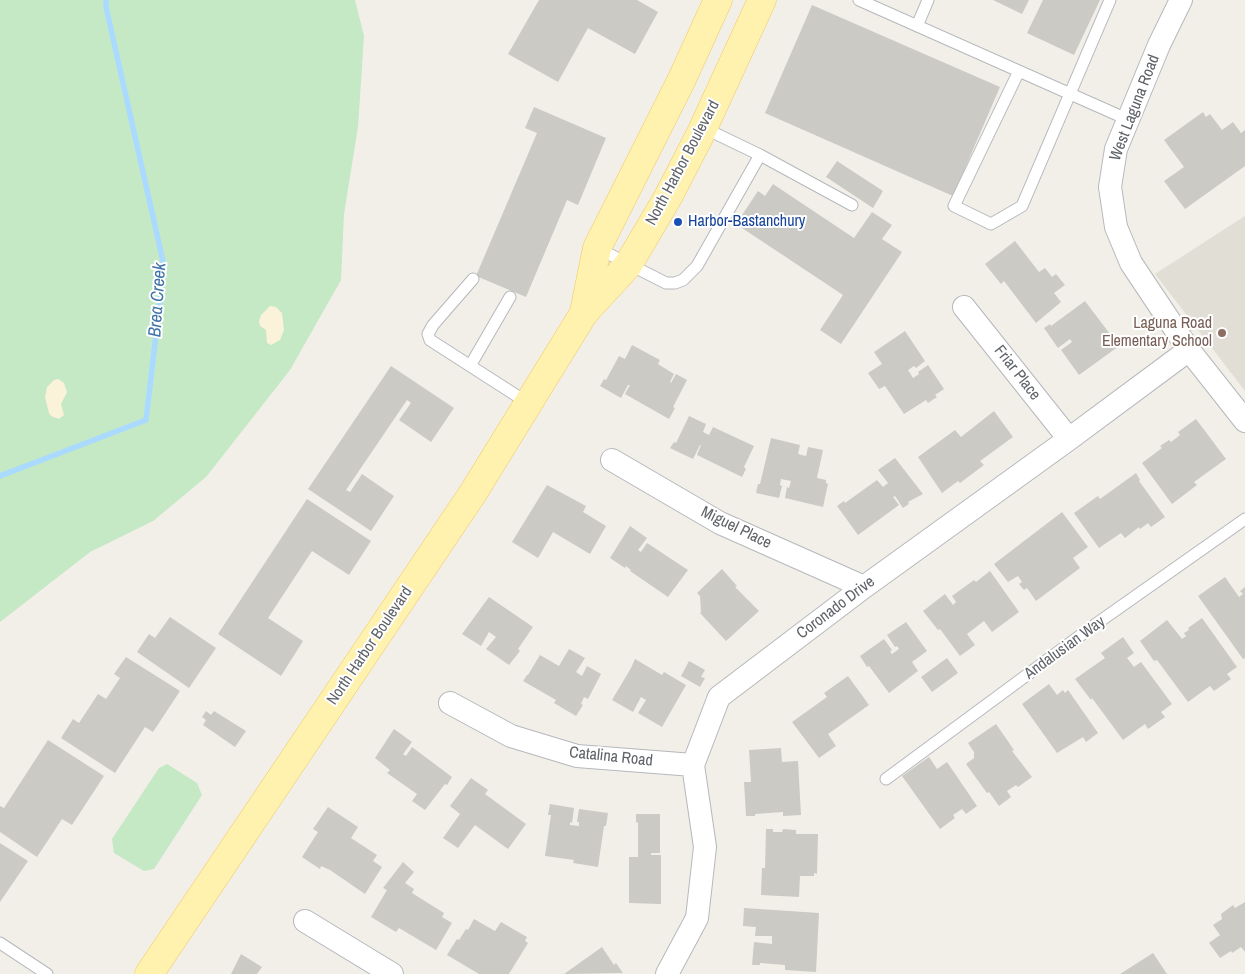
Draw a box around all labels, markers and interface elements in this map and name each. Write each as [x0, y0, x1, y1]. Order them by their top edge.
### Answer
street label: West Laguna Road [1106, 52, 1164, 164]
street label: North Harbor Boulevard [642, 97, 724, 229]
place label: Harbor-Bastanchury [688, 212, 805, 232]
marker: Harbor-Bastanchury [672, 216, 684, 228]
water label: Brea Creek [145, 262, 171, 338]
place label: Laguna Road Elementary School [1102, 314, 1212, 352]
marker: Laguna Road Elementary School [1216, 327, 1228, 339]
street label: Friar Place [990, 342, 1044, 404]
street label: Miguel Place [698, 503, 774, 553]
street label: Coronado Drive [793, 572, 879, 644]
street label: North Harbor Boulevard [323, 583, 417, 709]
street label: Andalusian Way [1021, 612, 1109, 684]
street label: Catalina Road [568, 743, 654, 771]

